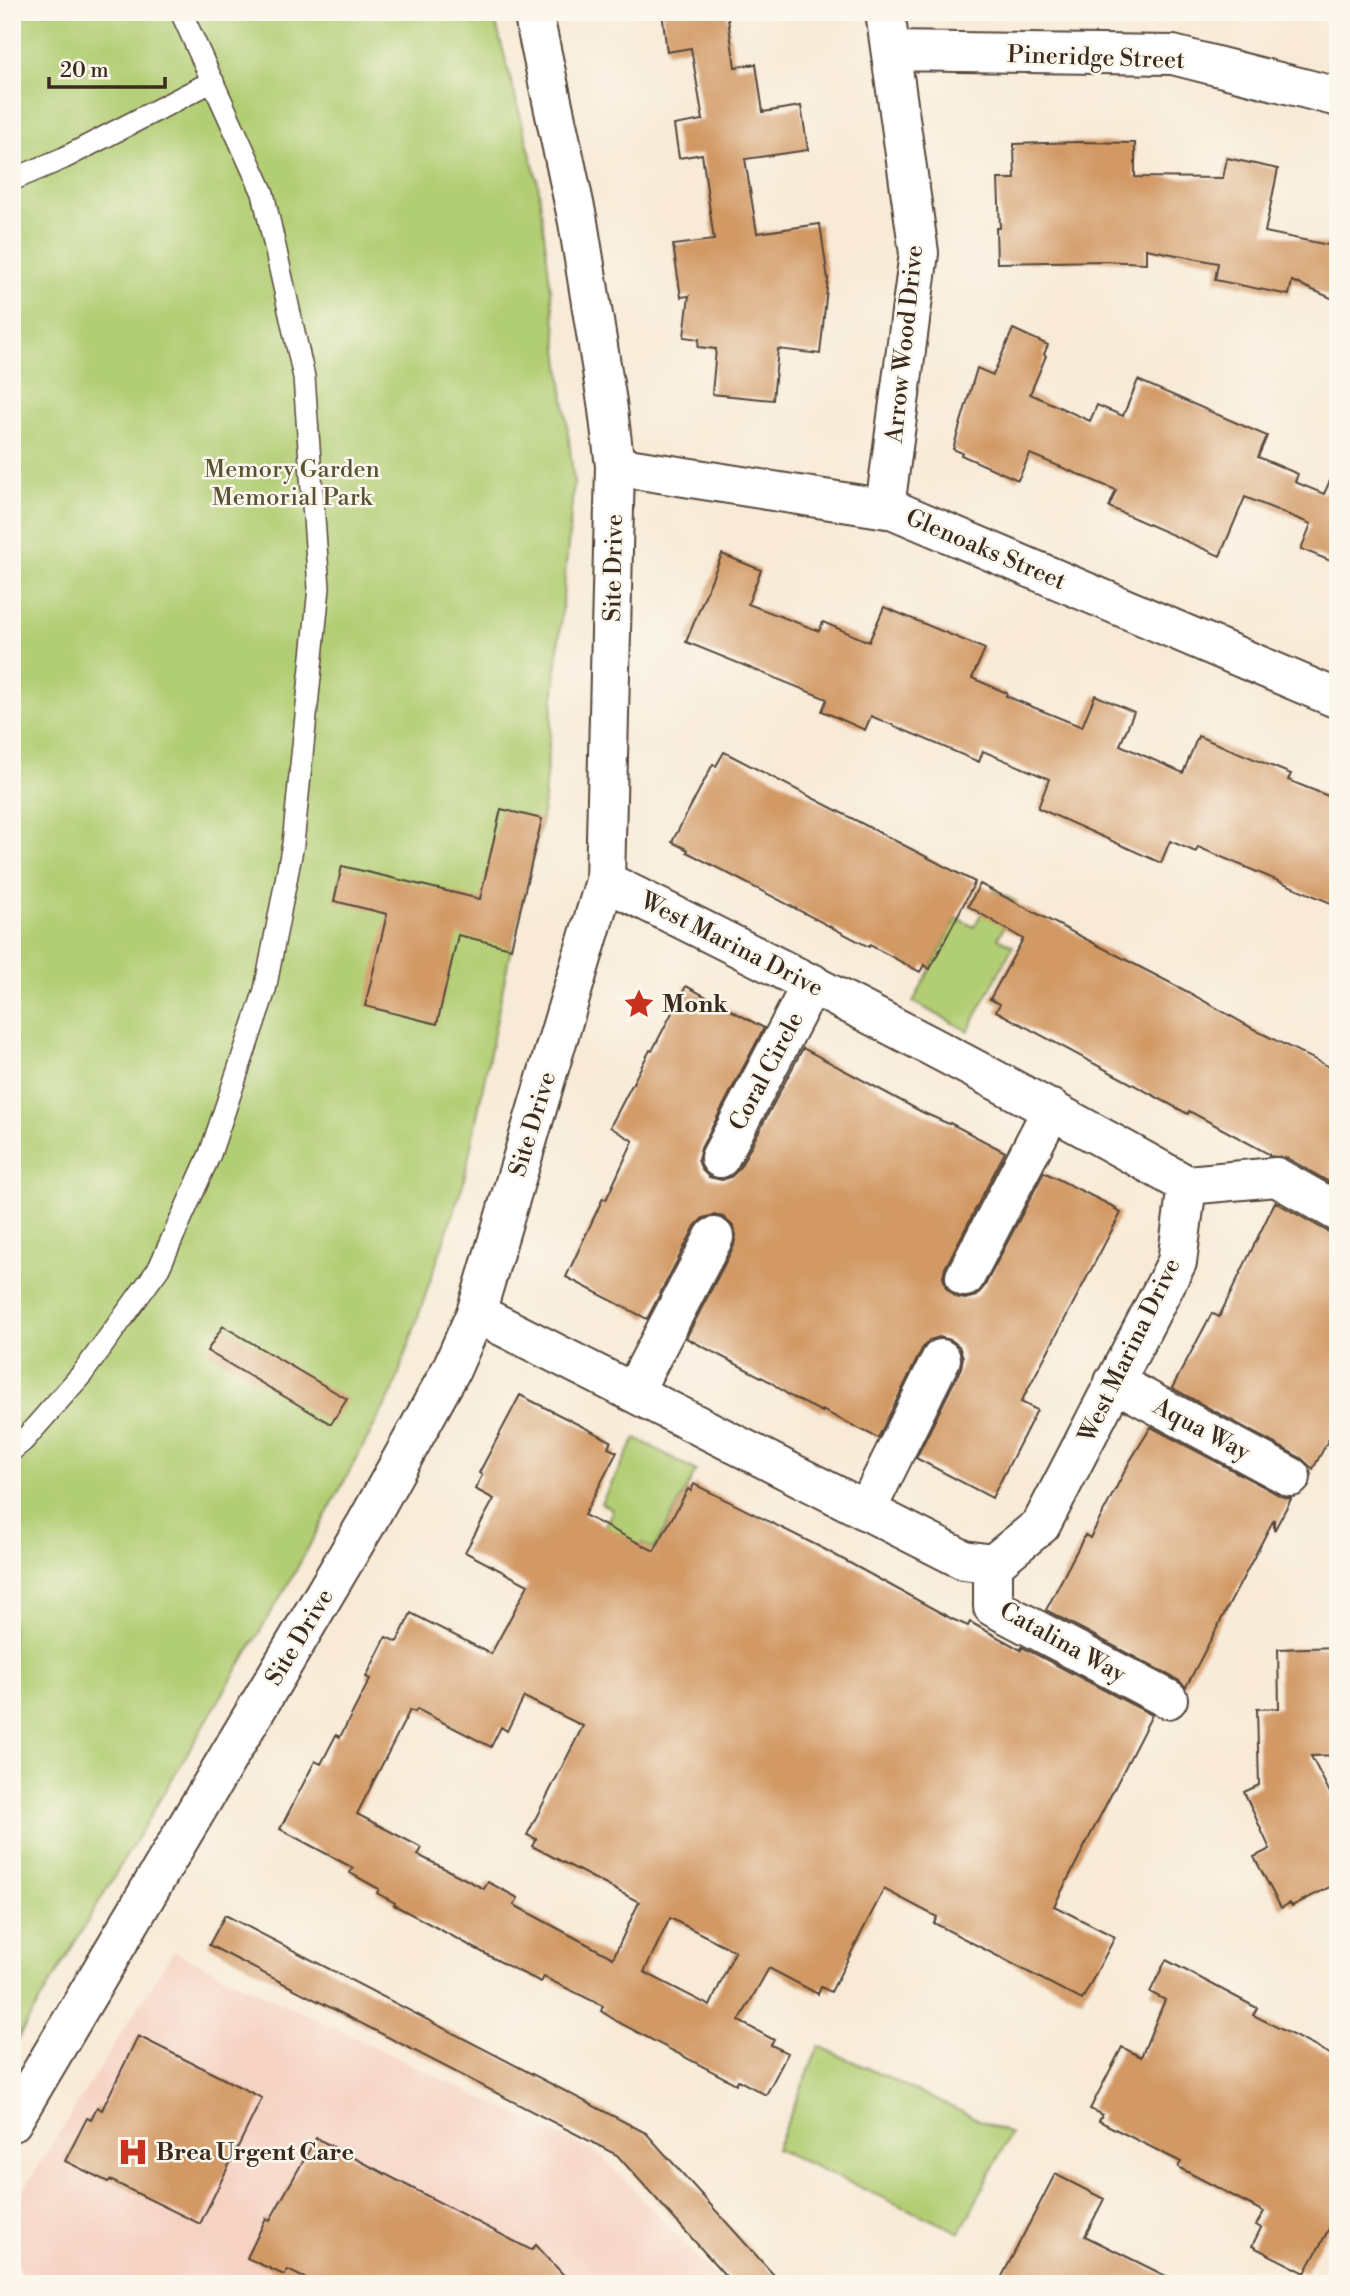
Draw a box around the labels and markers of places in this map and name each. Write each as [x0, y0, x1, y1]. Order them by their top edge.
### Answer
place icon: Monk [622, 987, 656, 1021]
place label: Monk [662, 990, 729, 1020]
hospital icon: Brea Urgent Care [116, 2135, 150, 2169]
place label: Brea Urgent Care [156, 2138, 354, 2168]

